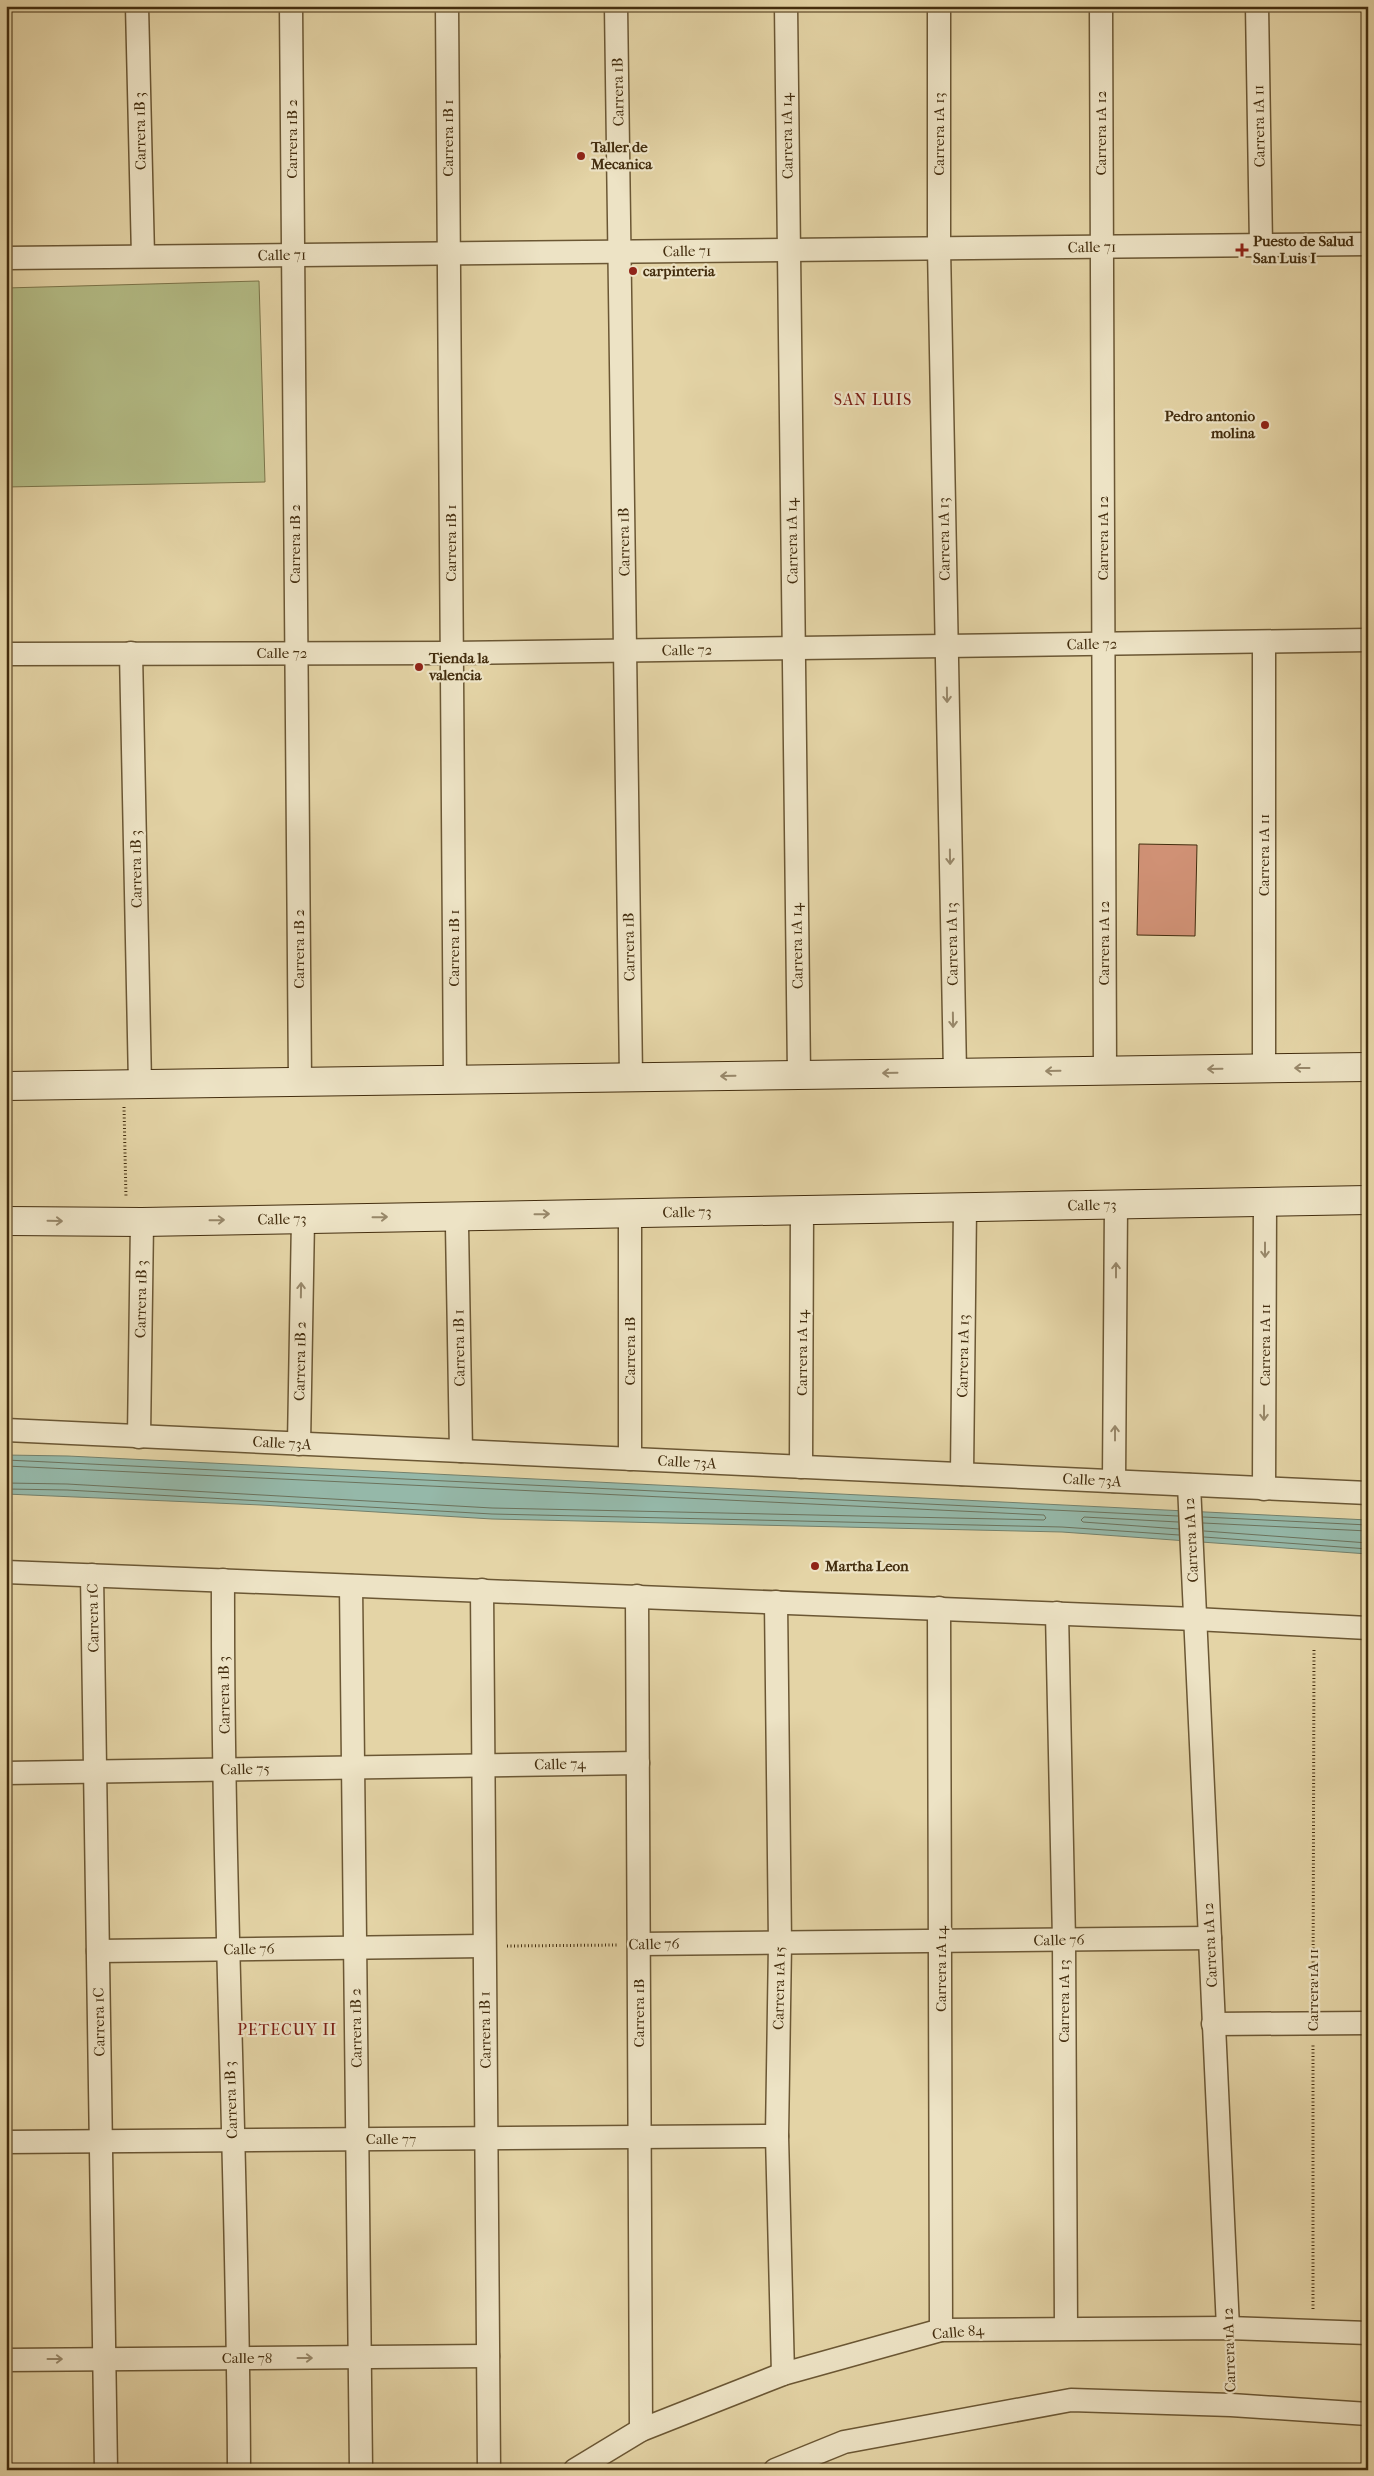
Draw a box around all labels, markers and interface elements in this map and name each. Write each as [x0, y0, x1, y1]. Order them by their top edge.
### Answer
street label: Carrera 1B [608, 57, 628, 127]
street label: Carrera 1A 11 [1249, 85, 1269, 167]
street label: Carrera 1A 12 [1092, 90, 1110, 176]
street label: Carrera 1B 3 [130, 92, 150, 170]
street label: Carrera 1A 14 [777, 92, 797, 179]
street label: Carrera 1A 13 [930, 92, 948, 176]
street label: Carrera 1B 2 [283, 99, 301, 179]
street label: Carrera 1B 1 [439, 99, 457, 177]
place label: Taller de Mecanica [590, 138, 653, 173]
marker: Taller de Mecanica [575, 150, 587, 162]
place label: Puesto de Salud San Luis I [1253, 232, 1355, 267]
street label: Calle 71 [1068, 238, 1116, 256]
street label: Calle 71 [663, 242, 711, 260]
marker: Puesto de Salud San Luis I [1235, 243, 1249, 257]
street label: Calle 71 [258, 246, 306, 264]
place label: carpinteria [643, 262, 716, 280]
marker: carpinteria [627, 265, 639, 277]
district label: SAN LUIS [834, 390, 912, 409]
place label: Pedro antonio molina [1165, 407, 1256, 442]
marker: Pedro antonio molina [1259, 419, 1271, 431]
street label: Carrera 1A 12 [1094, 495, 1112, 581]
street label: Carrera 1A 14 [782, 497, 802, 584]
street label: Carrera 1A 13 [934, 497, 954, 581]
street label: Carrera 1B 2 [286, 504, 304, 584]
street label: Carrera 1B 1 [442, 504, 460, 582]
street label: Carrera 1B [614, 507, 634, 577]
street label: Calle 72 [1066, 635, 1118, 653]
street label: Calle 72 [661, 641, 713, 659]
street label: Calle 72 [257, 644, 308, 662]
place label: Tienda la valencia [428, 649, 490, 684]
marker: Tienda la valencia [413, 661, 425, 673]
one-way arrow [942, 686, 952, 703]
street label: Carrera 1A 11 [1255, 814, 1273, 896]
street label: Carrera 1B 3 [126, 830, 146, 908]
one-way arrow [945, 849, 955, 865]
street label: Carrera 1A 12 [1095, 900, 1113, 986]
street label: Carrera 1A 14 [787, 902, 807, 989]
street label: Carrera 1A 13 [942, 902, 962, 986]
street label: Carrera 1B 2 [290, 909, 308, 989]
street label: Carrera 1B 1 [445, 909, 463, 987]
street label: Carrera 1B [619, 912, 639, 982]
one-way arrow [949, 1012, 958, 1028]
one-way arrow [1294, 1063, 1310, 1073]
one-way arrow [1207, 1064, 1224, 1074]
one-way arrow [1045, 1066, 1061, 1076]
one-way arrow [882, 1069, 898, 1078]
one-way arrow [720, 1071, 736, 1081]
street label: Calle 73 [1067, 1196, 1117, 1214]
street label: Calle 73 [662, 1203, 712, 1221]
street label: Calle 73 [257, 1210, 307, 1228]
one-way arrow [534, 1210, 550, 1219]
one-way arrow [372, 1212, 388, 1222]
one-way arrow [209, 1215, 225, 1225]
one-way arrow [46, 1216, 63, 1226]
one-way arrow [1260, 1242, 1270, 1258]
street label: Carrera 1B 3 [131, 1260, 151, 1338]
one-way arrow [1111, 1262, 1121, 1278]
one-way arrow [297, 1282, 306, 1298]
street label: Carrera 1A 11 [1256, 1304, 1274, 1386]
street label: Carrera 1B 1 [449, 1309, 469, 1387]
street label: Carrera 1A 14 [793, 1309, 811, 1396]
street label: Carrera 1A 13 [953, 1314, 973, 1398]
street label: Carrera 1B [621, 1317, 639, 1385]
street label: Carrera 1B 2 [290, 1321, 310, 1401]
one-way arrow [1259, 1404, 1269, 1421]
one-way arrow [1110, 1425, 1120, 1441]
street label: Calle 73A [252, 1432, 312, 1454]
street label: Calle 73A [657, 1451, 717, 1473]
street label: Calle 73A [1062, 1469, 1122, 1491]
street label: Carrera 1A 12 [1180, 1497, 1202, 1583]
place label: Martha Leon [824, 1557, 909, 1575]
marker: Martha Leon [809, 1560, 821, 1572]
street label: Carrera 1C [83, 1583, 103, 1653]
street label: Carrera 1B 3 [214, 1656, 234, 1734]
street label: Calle 74 [534, 1755, 587, 1773]
street label: Calle 75 [220, 1760, 270, 1778]
street label: Carrera 1A 12 [1199, 1902, 1221, 1988]
street label: Carrera 1A 14 [932, 1925, 950, 2012]
street label: Calle 76 [1033, 1931, 1086, 1949]
street label: Calle 76 [628, 1935, 681, 1953]
street label: Calle 76 [223, 1940, 276, 1958]
street label: Carrera 1A 15 [769, 1946, 789, 2030]
street label: Carrera 1A 11 [1304, 1949, 1322, 2031]
street label: Carrera 1A 13 [1055, 1959, 1073, 2043]
street label: Carrera 1B [630, 1979, 648, 2047]
street label: Carrera 1C [89, 1987, 109, 2057]
street label: Carrera 1B 2 [346, 1988, 366, 2068]
street label: Carrera 1B 1 [475, 1991, 495, 2069]
district label: PETECUY II [237, 2020, 337, 2039]
street label: Carrera 1B 3 [221, 2061, 241, 2139]
street label: Calle 77 [366, 2130, 416, 2148]
street label: Carrera 1A 12 [1219, 2307, 1239, 2393]
street label: Calle 84 [931, 2321, 986, 2343]
street label: Calle 78 [222, 2349, 272, 2367]
one-way arrow [297, 2353, 313, 2362]
one-way arrow [46, 2354, 63, 2364]

